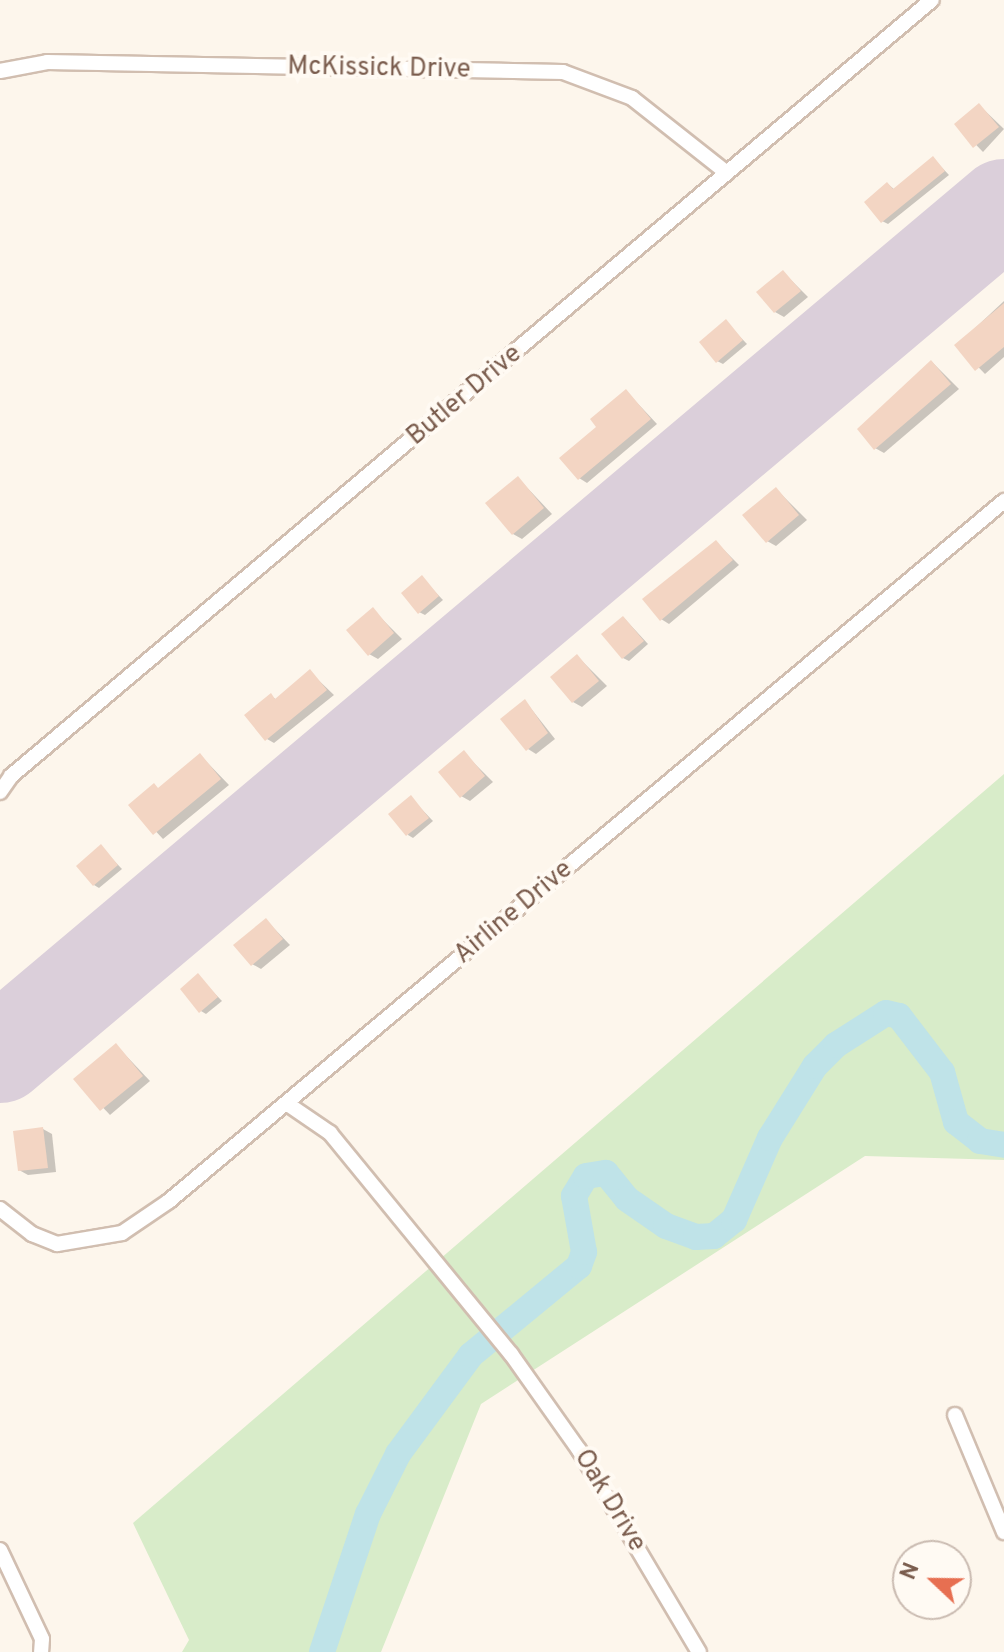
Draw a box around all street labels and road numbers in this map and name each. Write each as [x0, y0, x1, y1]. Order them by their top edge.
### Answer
street label: McKissick Drive [287, 52, 471, 86]
street label: Butler Drive [401, 339, 529, 453]
street label: Airline Drive [449, 855, 579, 971]
street label: Oak Drive [566, 1444, 652, 1558]

